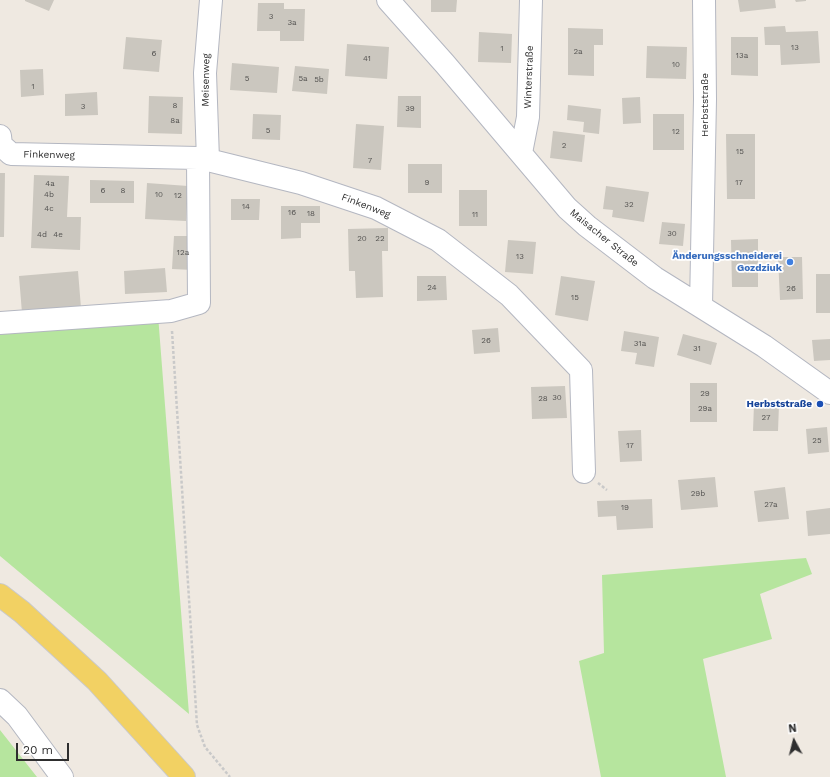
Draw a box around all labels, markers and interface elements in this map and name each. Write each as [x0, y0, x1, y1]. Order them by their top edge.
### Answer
house number: 3 [269, 12, 273, 22]
house number: 3a [287, 18, 297, 28]
house number: 13 [791, 43, 799, 53]
house number: 1 [500, 44, 504, 54]
street label: Winterstraße [522, 45, 536, 109]
house number: 2a [573, 47, 583, 57]
house number: 6 [152, 49, 156, 59]
house number: 13a [736, 51, 748, 61]
street label: Meisenweg [200, 53, 212, 107]
house number: 41 [363, 54, 371, 64]
house number: 10 [672, 60, 680, 70]
street label: Herbststraße [699, 73, 711, 137]
house number: 5 [245, 74, 249, 84]
house number: 5a [298, 74, 308, 84]
house number: 5b [314, 75, 324, 85]
house number: 1 [31, 82, 35, 92]
house number: 8 [173, 101, 177, 111]
house number: 3 [81, 102, 85, 112]
house number: 39 [405, 104, 415, 114]
house number: 8a [170, 116, 180, 126]
house number: 5 [266, 126, 270, 136]
house number: 12 [672, 127, 680, 137]
house number: 2 [562, 141, 566, 151]
house number: 15 [736, 147, 744, 157]
street label: Finkenweg [23, 149, 75, 161]
house number: 7 [368, 156, 372, 166]
house number: 9 [425, 178, 429, 188]
house number: 17 [735, 178, 743, 188]
house number: 4a [45, 179, 55, 189]
house number: 6 [101, 186, 105, 196]
house number: 8 [121, 186, 125, 196]
house number: 4b [44, 190, 54, 200]
house number: 10 [155, 190, 163, 200]
house number: 12 [174, 191, 182, 201]
street label: Finkenweg [340, 191, 392, 221]
house number: 32 [624, 200, 634, 210]
house number: 14 [242, 202, 250, 212]
house number: 4c [44, 204, 54, 214]
street label: Maisacher Straße [567, 207, 641, 269]
house number: 16 [288, 208, 296, 218]
house number: 18 [307, 209, 315, 219]
house number: 11 [472, 210, 478, 220]
house number: 30 [667, 229, 677, 239]
house number: 4d [37, 230, 47, 240]
house number: 4e [53, 230, 63, 240]
house number: 20 [357, 234, 367, 244]
house number: 22 [375, 234, 385, 244]
house number: 12a [177, 248, 189, 258]
place label: Änderungsschneiderei Gozdziuk [672, 250, 782, 274]
house number: 13 [516, 252, 524, 262]
marker: Änderungsschneiderei Gozdziuk [785, 257, 795, 267]
house number: 24 [427, 283, 437, 293]
house number: 26 [786, 284, 796, 294]
house number: 15 [571, 293, 579, 303]
house number: 26 [481, 336, 491, 346]
house number: 31a [634, 339, 646, 349]
house number: 31 [693, 344, 701, 354]
house number: 29 [700, 389, 710, 399]
house number: 30 [552, 393, 562, 403]
house number: 28 [538, 394, 548, 404]
place label: Herbststraße [747, 398, 812, 410]
marker: Herbststraße [815, 399, 825, 409]
house number: 29a [698, 404, 712, 414]
house number: 27 [762, 413, 770, 423]
house number: 25 [812, 436, 822, 446]
house number: 17 [626, 441, 634, 451]
house number: 29b [691, 489, 705, 499]
house number: 27a [764, 500, 778, 510]
house number: 19 [621, 503, 629, 513]
north arrow [774, 721, 814, 761]
text: N [788, 722, 797, 736]
scale bar [18, 735, 71, 761]
text: 20 m [23, 743, 53, 757]

